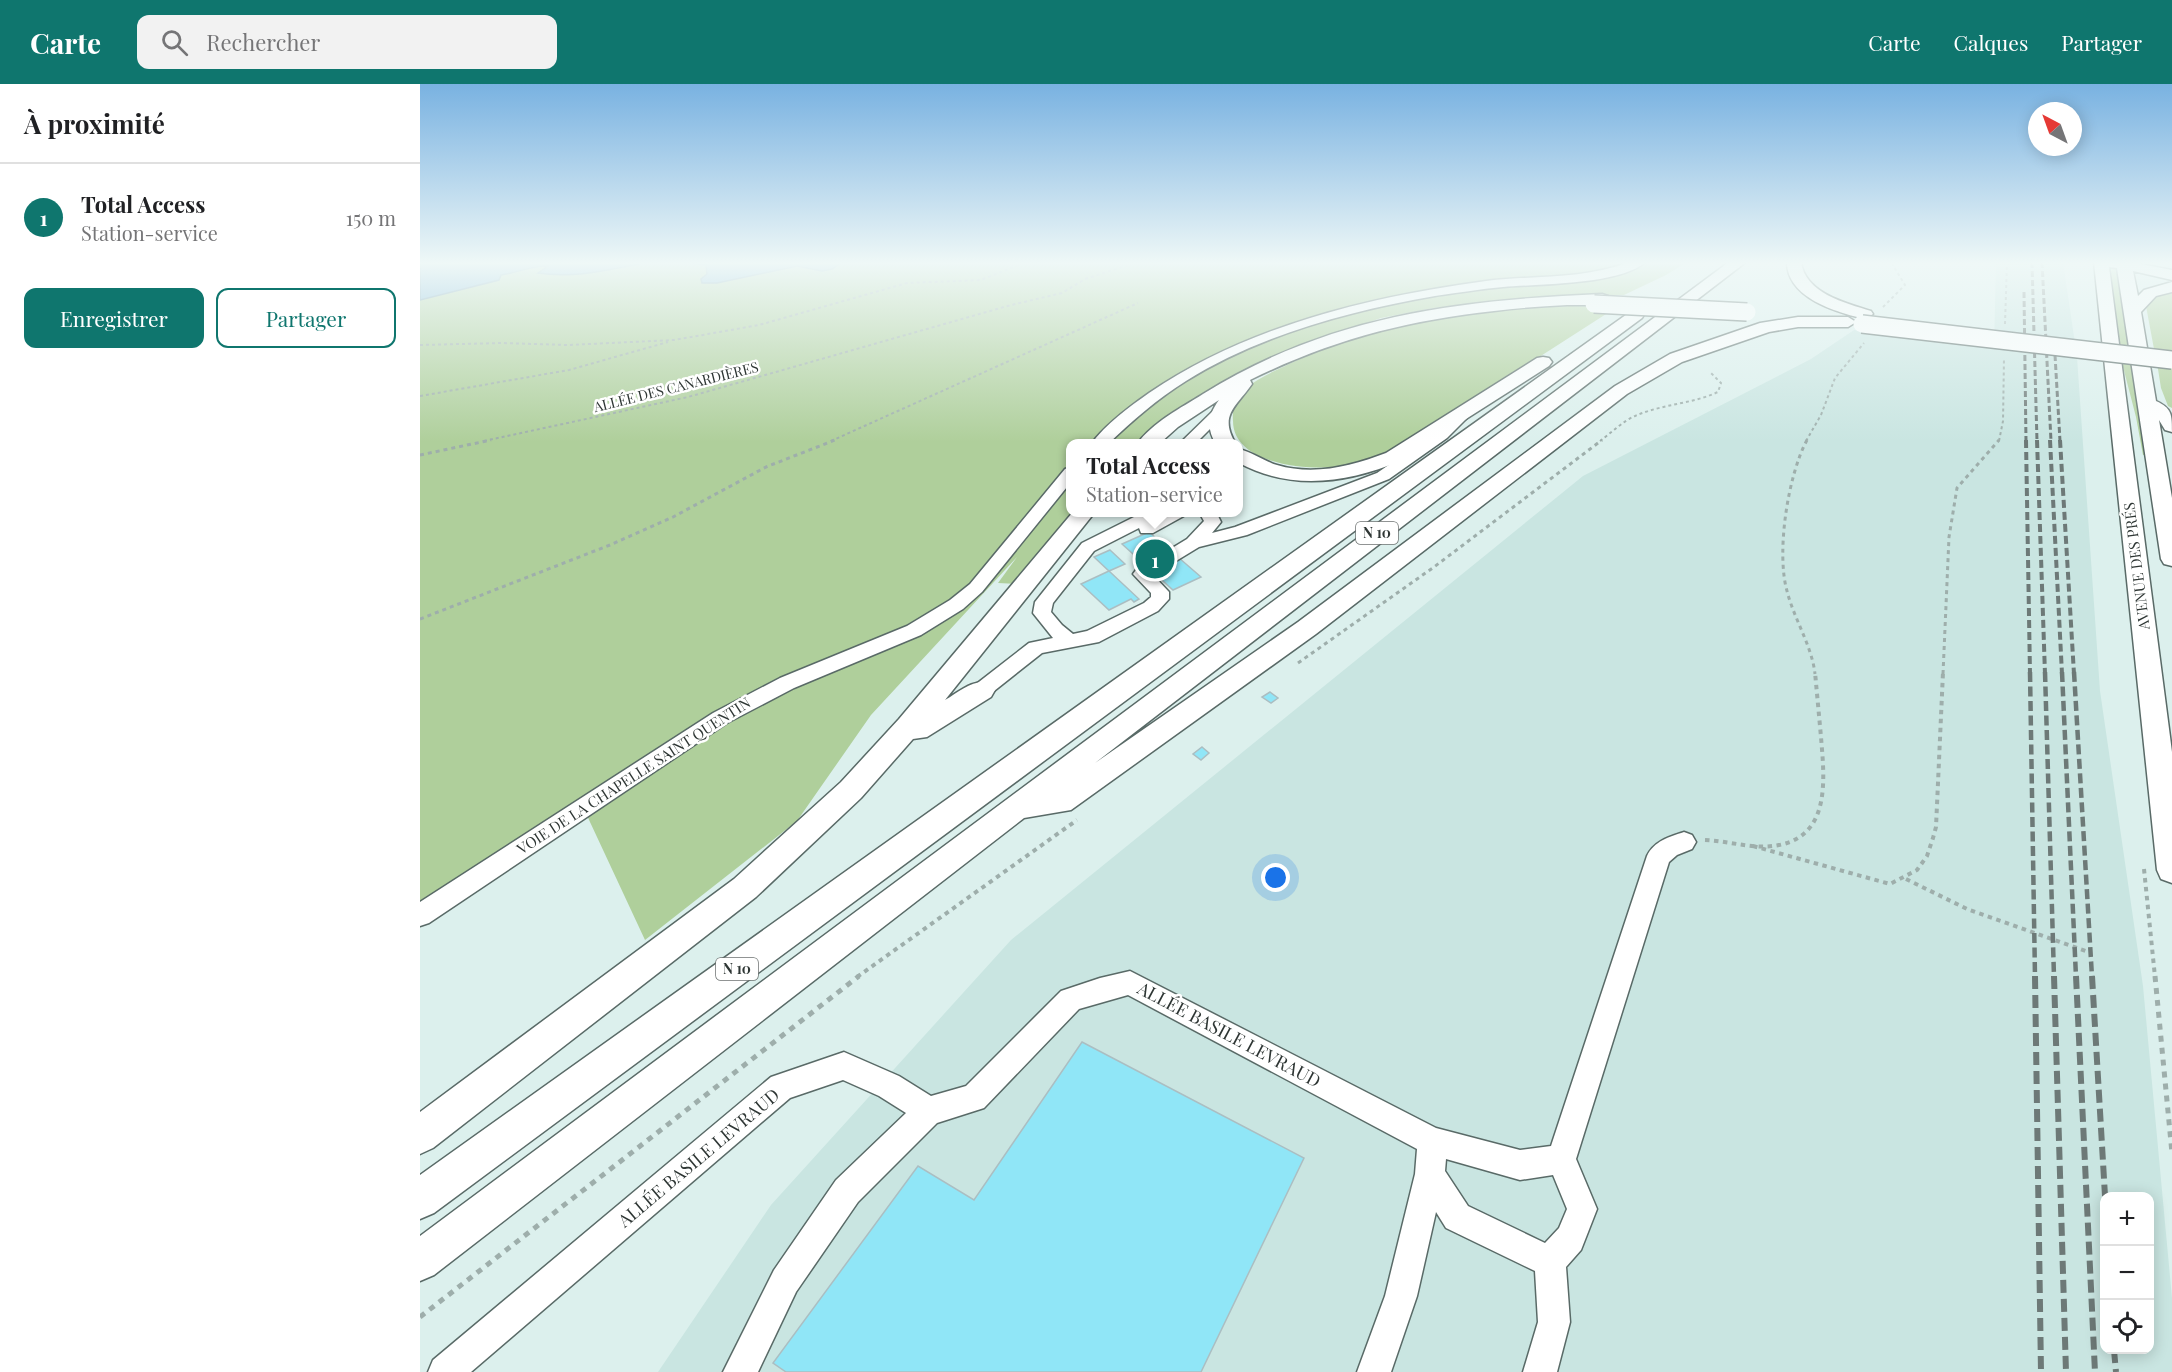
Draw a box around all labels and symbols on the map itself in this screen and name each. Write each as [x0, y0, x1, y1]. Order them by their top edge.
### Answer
north arrow [2028, 102, 2082, 156]
street label: ALLÉE DES CANARDIÈRES [591, 357, 760, 416]
street label: AVENUE DES PRÉS [2118, 501, 2154, 632]
road number: N 10 [1356, 522, 1398, 544]
pin: 1 [1136, 536, 1174, 582]
street label: VOIE DE LA CHAPELLE SAINT QUENTIN [512, 692, 754, 859]
your location [1261, 863, 1290, 892]
road number: N 10 [716, 958, 758, 980]
street label: ALLÉE BASILE LEVRAUD [1133, 975, 1325, 1093]
street label: ALLÉE BASILE LEVRAUD [612, 1082, 784, 1233]

